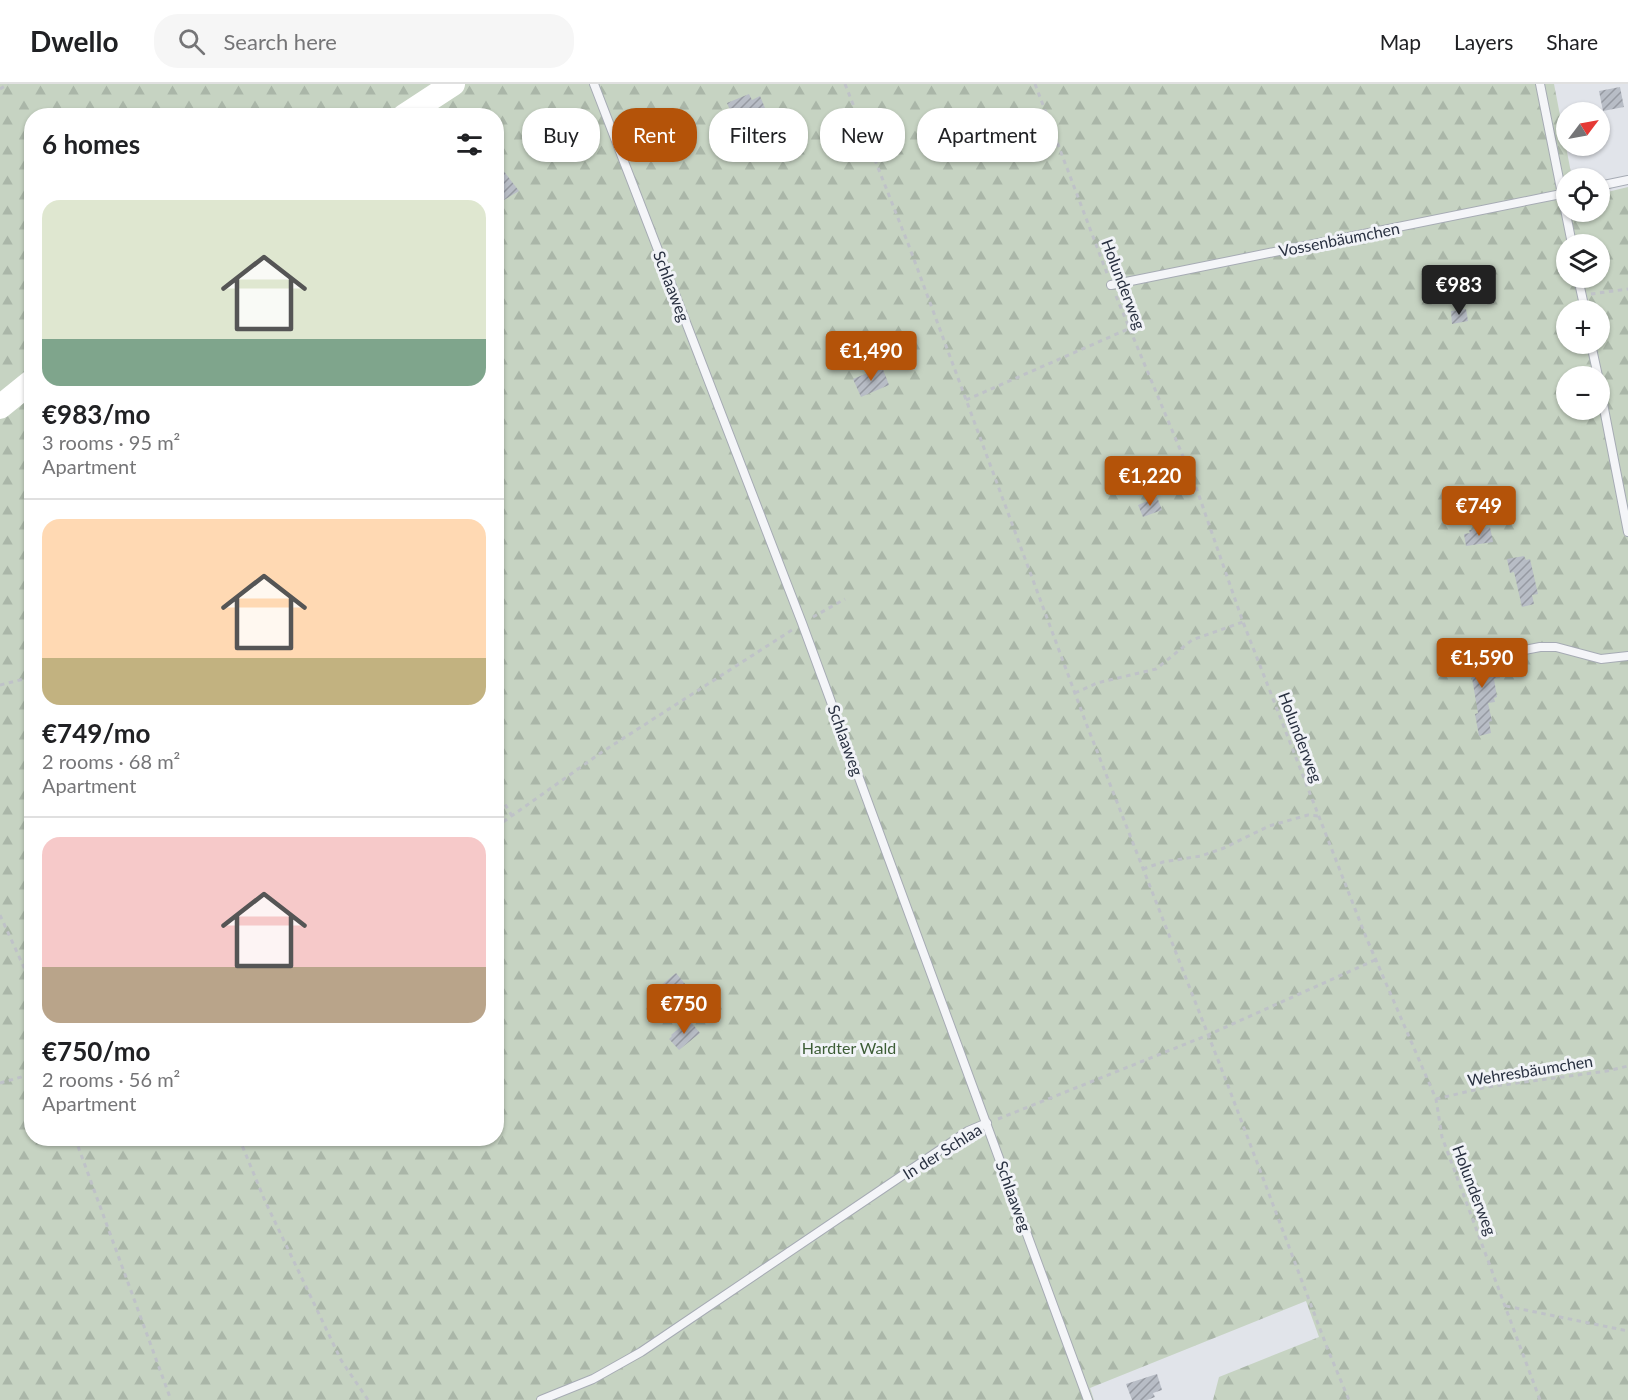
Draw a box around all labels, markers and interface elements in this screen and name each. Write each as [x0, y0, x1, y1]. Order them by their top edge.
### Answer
search box [154, 14, 574, 68]
text: Dwello [30, 24, 118, 58]
icon: search [175, 25, 208, 58]
text: Search here [223, 28, 337, 55]
text: Map [1380, 29, 1421, 54]
text: Layers [1454, 29, 1513, 54]
text: Share [1546, 29, 1598, 54]
north arrow [1556, 102, 1610, 156]
map controls [1556, 102, 1610, 420]
chip: Buy [522, 108, 600, 162]
chip: Rent [612, 108, 697, 162]
chip: Filters [709, 108, 808, 162]
chip: New [820, 108, 905, 162]
chip: Apartment [917, 108, 1058, 162]
text: 6 homes [42, 128, 140, 160]
icon: filters [453, 128, 486, 161]
button: locate [1556, 168, 1610, 222]
street label: Vossenbäumchen [1277, 218, 1401, 260]
button: layers [1556, 234, 1610, 288]
street label: Holunderweg [1098, 236, 1150, 332]
icon: home [210, 239, 318, 347]
street label: Schlaaweg [650, 248, 694, 324]
pin: €983 [1423, 265, 1495, 316]
text: €983 [1436, 272, 1482, 296]
button: + [1556, 300, 1610, 354]
pin: €1,490 [822, 331, 920, 382]
text: €1,490 [840, 338, 902, 362]
button: − [1556, 366, 1610, 420]
text: €983/mo [42, 398, 150, 430]
text: 3 rooms · 95 m² [42, 430, 180, 454]
text: Apartment [42, 454, 136, 478]
pin: €1,220 [1101, 456, 1199, 507]
text: €1,220 [1119, 463, 1181, 487]
pin: €749 [1443, 486, 1515, 537]
text: €749 [1456, 493, 1502, 517]
icon: home [210, 558, 318, 666]
pin: €1,590 [1433, 638, 1531, 689]
text: €1,590 [1451, 645, 1513, 669]
street label: Holunderweg [1275, 689, 1327, 785]
street label: Schlaaweg [824, 702, 868, 778]
text: €749/mo [42, 717, 150, 749]
text: 2 rooms · 68 m² [42, 749, 180, 773]
text: Apartment [42, 773, 136, 797]
icon: home [210, 876, 318, 984]
pin: €750 [648, 984, 720, 1035]
text: €750 [661, 991, 707, 1015]
text: €750/mo [42, 1035, 150, 1067]
park label: Hardter Wald [802, 1038, 896, 1057]
street label: Wehresbäumchen [1466, 1051, 1594, 1089]
text: 2 rooms · 56 m² [42, 1067, 180, 1091]
text: Apartment [42, 1091, 136, 1115]
street label: In der Schlaa [899, 1119, 985, 1183]
street label: Holunderweg [1449, 1142, 1501, 1238]
street label: Schlaaweg [992, 1158, 1036, 1234]

